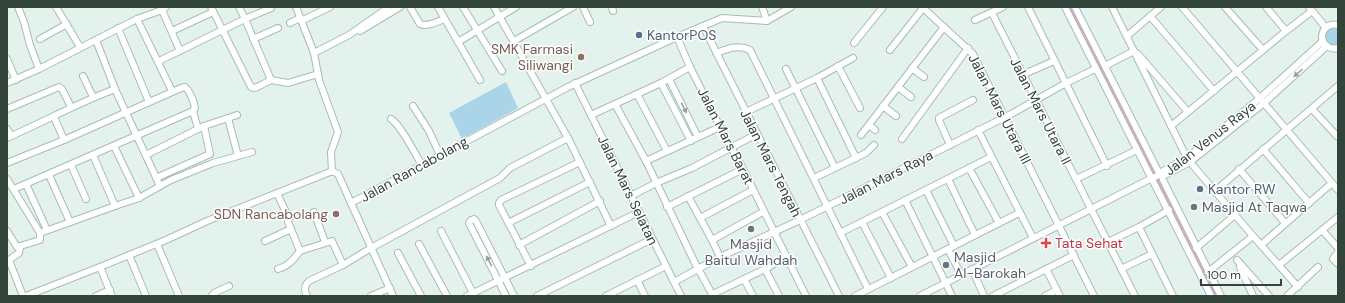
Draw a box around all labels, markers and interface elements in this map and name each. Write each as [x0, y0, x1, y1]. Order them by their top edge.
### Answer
place label: KantorPOS [647, 26, 716, 44]
marker: KantorPOS [634, 30, 644, 40]
place label: SMK Farmasi Siliwangi [491, 40, 573, 74]
street label: Jalan Mars Utara III [964, 51, 1036, 167]
marker: SMK Farmasi Siliwangi [576, 52, 586, 62]
street label: Jalan Mars Utara II [1006, 54, 1076, 168]
one-way arrow [1293, 68, 1303, 77]
street label: Jalan Mars Barat [694, 84, 758, 188]
street label: Jalan Venus Raya [1161, 97, 1259, 179]
one-way arrow [681, 102, 687, 114]
street label: Jalan Mars Tengah [736, 106, 806, 220]
street label: Jalan Rancabolang [357, 132, 471, 206]
street label: Jalan Mars Selatan [594, 132, 662, 248]
street label: Jalan Mars Raya [836, 146, 936, 208]
place label: Kantor RW [1208, 180, 1276, 198]
marker: Kantor RW [1195, 184, 1205, 194]
place label: Masjid At Taqwa [1202, 198, 1307, 216]
marker: Masjid At Taqwa [1189, 202, 1199, 212]
place label: SDN Rancabolang [214, 205, 328, 223]
marker: SDN Rancabolang [331, 209, 341, 219]
marker: Masjid Baitul Wahdah [746, 224, 756, 234]
place label: Tata Sehat [1055, 234, 1123, 252]
place label: Masjid Baitul Wahdah [705, 235, 797, 269]
marker: Tata Sehat [1040, 237, 1052, 249]
place label: Masjid Al-Barokah [954, 248, 1026, 282]
one-way arrow [486, 255, 492, 267]
marker: Masjid Al-Barokah [941, 260, 951, 270]
scale bar [1201, 261, 1281, 287]
text: 100 m [1207, 267, 1241, 283]

